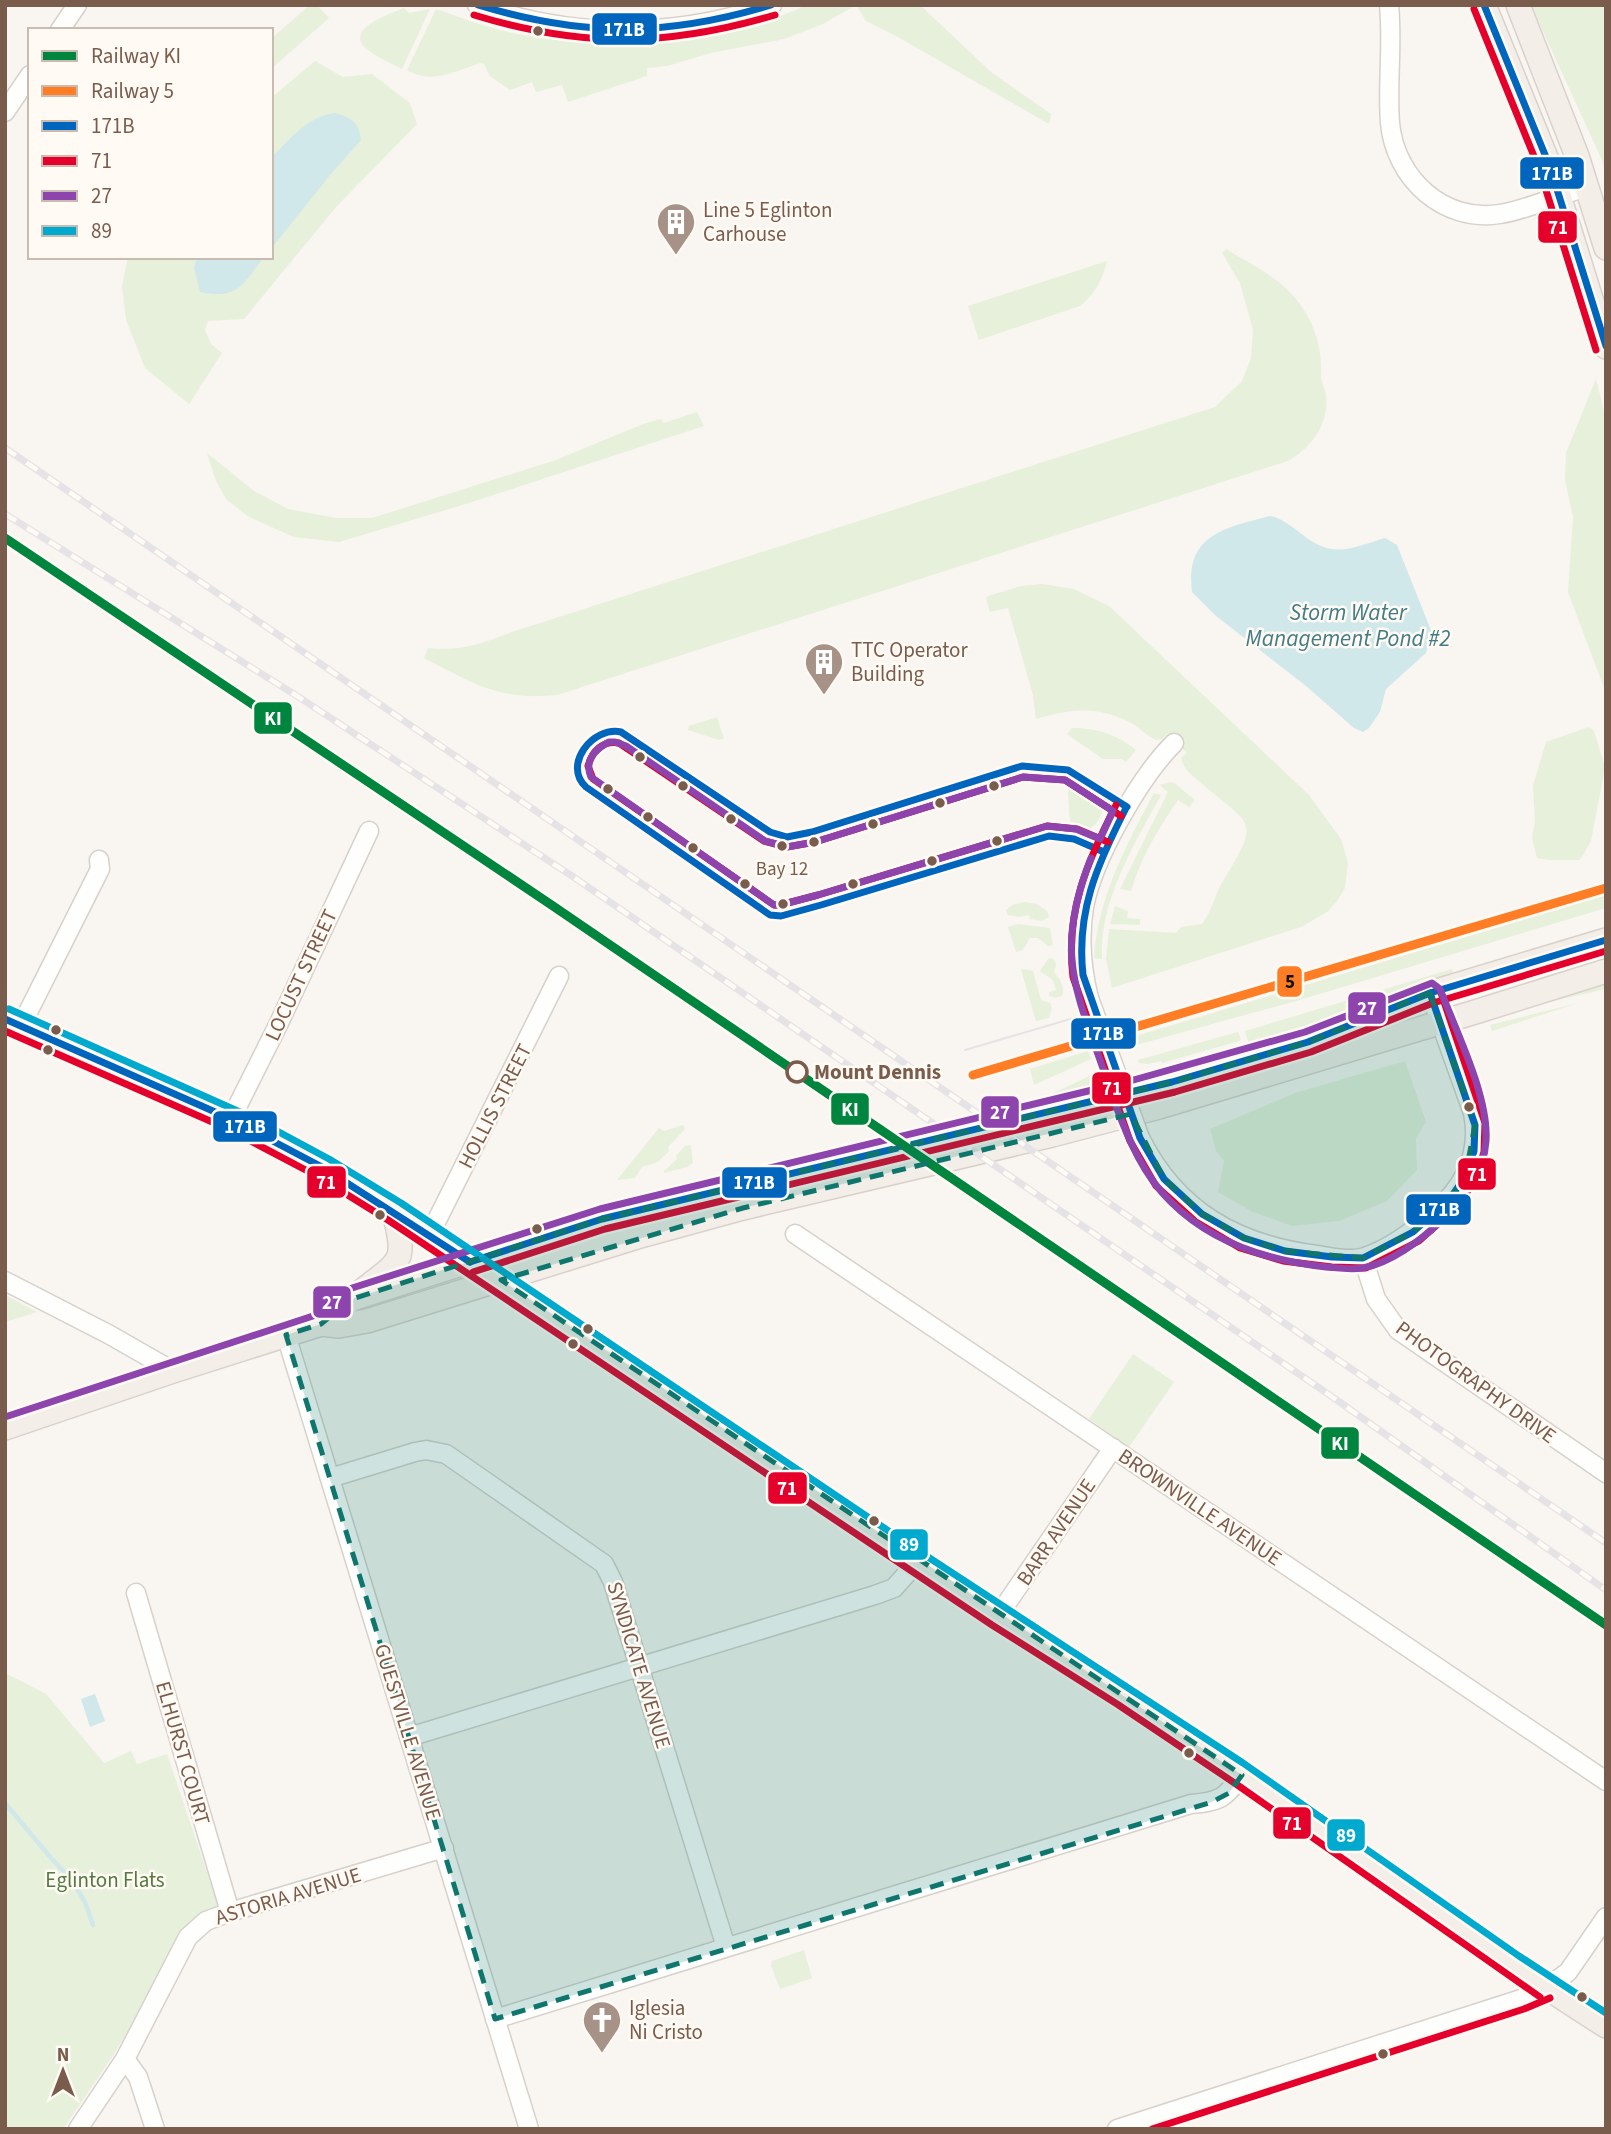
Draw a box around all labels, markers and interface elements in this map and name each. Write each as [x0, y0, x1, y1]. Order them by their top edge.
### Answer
line badge: 171B [591, 12, 658, 46]
text: 171B [603, 17, 645, 44]
unlabelled marker [531, 24, 545, 38]
legend [28, 28, 273, 259]
text: Railway KI [91, 41, 181, 71]
text: Railway 5 [91, 76, 174, 106]
text: 171B [91, 111, 135, 141]
text: 71 [91, 146, 112, 176]
line badge: 171B [1519, 156, 1585, 190]
text: 171B [1531, 161, 1573, 188]
text: 27 [91, 181, 112, 211]
place label: Line 5 Eglinton Carhouse [703, 195, 832, 249]
building icon: Line 5 Eglinton Carhouse [655, 201, 697, 256]
line badge: 71 [1537, 210, 1578, 244]
text: 71 [1548, 215, 1568, 242]
text: 89 [91, 216, 112, 246]
water label: Storm Water Management Pond #2 [1246, 596, 1450, 655]
place label: TTC Operator Building [851, 635, 968, 689]
building icon: TTC Operator Building [803, 641, 845, 696]
line badge: KI [253, 701, 293, 735]
text: KI [264, 706, 282, 733]
unlabelled marker [633, 750, 647, 764]
unlabelled marker [676, 779, 690, 793]
unlabelled marker [987, 779, 1001, 793]
unlabelled marker [601, 782, 615, 796]
unlabelled marker [933, 796, 947, 810]
unlabelled marker [641, 810, 655, 824]
unlabelled marker [724, 812, 738, 826]
unlabelled marker [866, 817, 880, 831]
unlabelled marker [990, 834, 1004, 848]
unlabelled marker [807, 835, 821, 849]
marker: Bay 12 [775, 839, 789, 853]
unlabelled marker [686, 841, 700, 855]
unlabelled marker [925, 854, 939, 868]
place label: Bay 12 [756, 856, 808, 883]
unlabelled marker [738, 877, 752, 891]
unlabelled marker [846, 877, 860, 891]
unlabelled marker [776, 897, 790, 911]
street label: LOCUST STREET [257, 904, 345, 1046]
line badge: 5 [1276, 965, 1303, 998]
text: 5 [1285, 969, 1295, 996]
line badge: 27 [1347, 991, 1387, 1025]
text: 27 [1357, 996, 1377, 1023]
line badge: 171B [1070, 1017, 1137, 1050]
text: 171B [1082, 1021, 1124, 1048]
unlabelled marker [49, 1023, 63, 1037]
street label: HOLLIS STREET [451, 1038, 539, 1174]
unlabelled marker [41, 1043, 55, 1057]
place label: Mount Dennis [814, 1057, 941, 1087]
marker: Mount Dennis [786, 1061, 808, 1083]
line badge: 71 [1091, 1071, 1132, 1105]
text: 71 [1102, 1076, 1122, 1103]
line badge: KI [830, 1092, 870, 1126]
line badge: 27 [980, 1095, 1020, 1129]
text: KI [841, 1097, 859, 1124]
text: 27 [990, 1100, 1010, 1127]
unlabelled marker [1462, 1100, 1476, 1114]
line badge: 171B [212, 1110, 278, 1143]
text: 171B [224, 1114, 266, 1141]
line badge: 71 [1457, 1157, 1497, 1191]
text: 71 [1467, 1162, 1487, 1189]
line badge: 71 [306, 1165, 347, 1199]
line badge: 171B [721, 1166, 788, 1199]
text: 71 [316, 1170, 336, 1197]
text: 171B [733, 1170, 775, 1197]
line badge: 171B [1405, 1193, 1472, 1226]
text: 171B [1418, 1197, 1460, 1224]
unlabelled marker [373, 1208, 387, 1222]
unlabelled marker [530, 1222, 544, 1236]
line badge: 27 [312, 1285, 352, 1319]
text: 27 [322, 1290, 342, 1317]
street label: PHOTOGRAPHY DRIVE [1390, 1313, 1562, 1451]
unlabelled marker [581, 1322, 595, 1336]
unlabelled marker [566, 1337, 580, 1351]
line badge: KI [1320, 1426, 1360, 1460]
text: KI [1331, 1431, 1349, 1458]
street label: BROWNVILLE AVENUE [1112, 1441, 1288, 1573]
line badge: 71 [767, 1471, 808, 1505]
street label: BARR AVENUE [1009, 1473, 1103, 1591]
text: 71 [777, 1476, 797, 1503]
unlabelled marker [867, 1514, 881, 1528]
line badge: 89 [889, 1528, 929, 1561]
text: 89 [899, 1532, 919, 1559]
street label: SYNDICATE AVENUE [599, 1578, 679, 1752]
street label: GUESTVILLE AVENUE [367, 1640, 449, 1824]
street label: ELHURST COURT [148, 1678, 218, 1828]
unlabelled marker [1182, 1746, 1196, 1760]
line badge: 71 [1272, 1806, 1312, 1840]
text: 71 [1282, 1811, 1302, 1838]
line badge: 89 [1326, 1818, 1366, 1852]
text: 89 [1336, 1823, 1356, 1850]
street label: ASTORIA AVENUE [211, 1860, 365, 1932]
park label: Eglinton Flats [45, 1865, 165, 1895]
unlabelled marker [1575, 1990, 1589, 2004]
place label: Iglesia Ni Cristo [629, 1993, 703, 2047]
church icon: Iglesia Ni Cristo [581, 1999, 623, 2054]
north arrow [28, 2036, 98, 2106]
text: N [57, 2042, 69, 2069]
unlabelled marker [1376, 2047, 1390, 2061]

